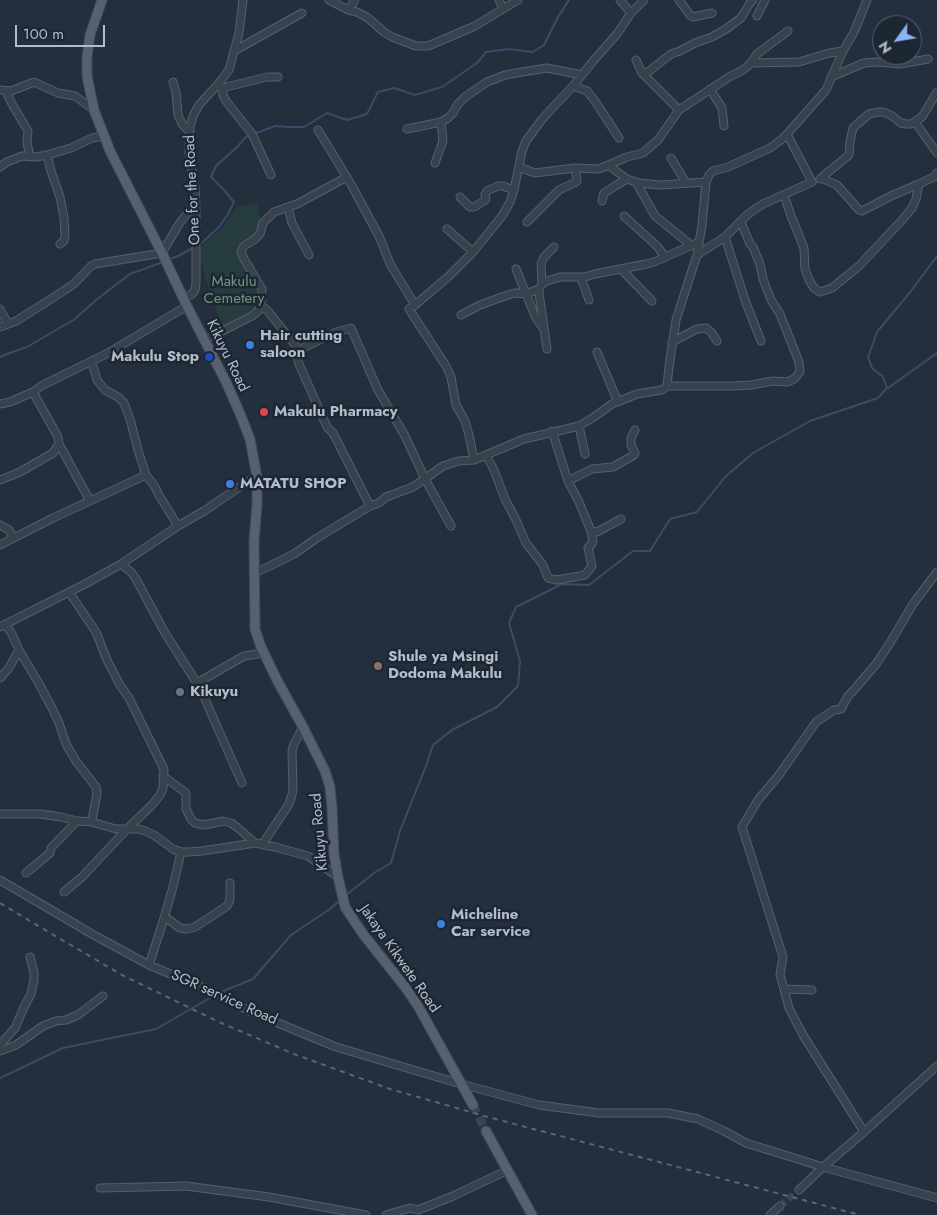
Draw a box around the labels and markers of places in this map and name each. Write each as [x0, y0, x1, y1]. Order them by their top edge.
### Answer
place label: Hair cutting saloon [260, 327, 342, 362]
marker: Hair cutting saloon [244, 339, 256, 351]
place label: Makulu Stop [111, 348, 199, 366]
marker: Makulu Stop [203, 351, 215, 363]
place label: Makulu Pharmacy [274, 403, 397, 421]
marker: Makulu Pharmacy [258, 406, 270, 418]
place label: MATATU SHOP [240, 475, 346, 493]
marker: MATATU SHOP [224, 478, 236, 490]
place label: Shule ya Msingi Dodoma Makulu [388, 648, 502, 683]
marker: Shule ya Msingi Dodoma Makulu [372, 660, 384, 672]
place label: Kikuyu [190, 683, 238, 701]
marker: Kikuyu [174, 686, 186, 698]
place label: Micheline Car service [451, 906, 530, 941]
marker: Micheline Car service [435, 918, 447, 930]

